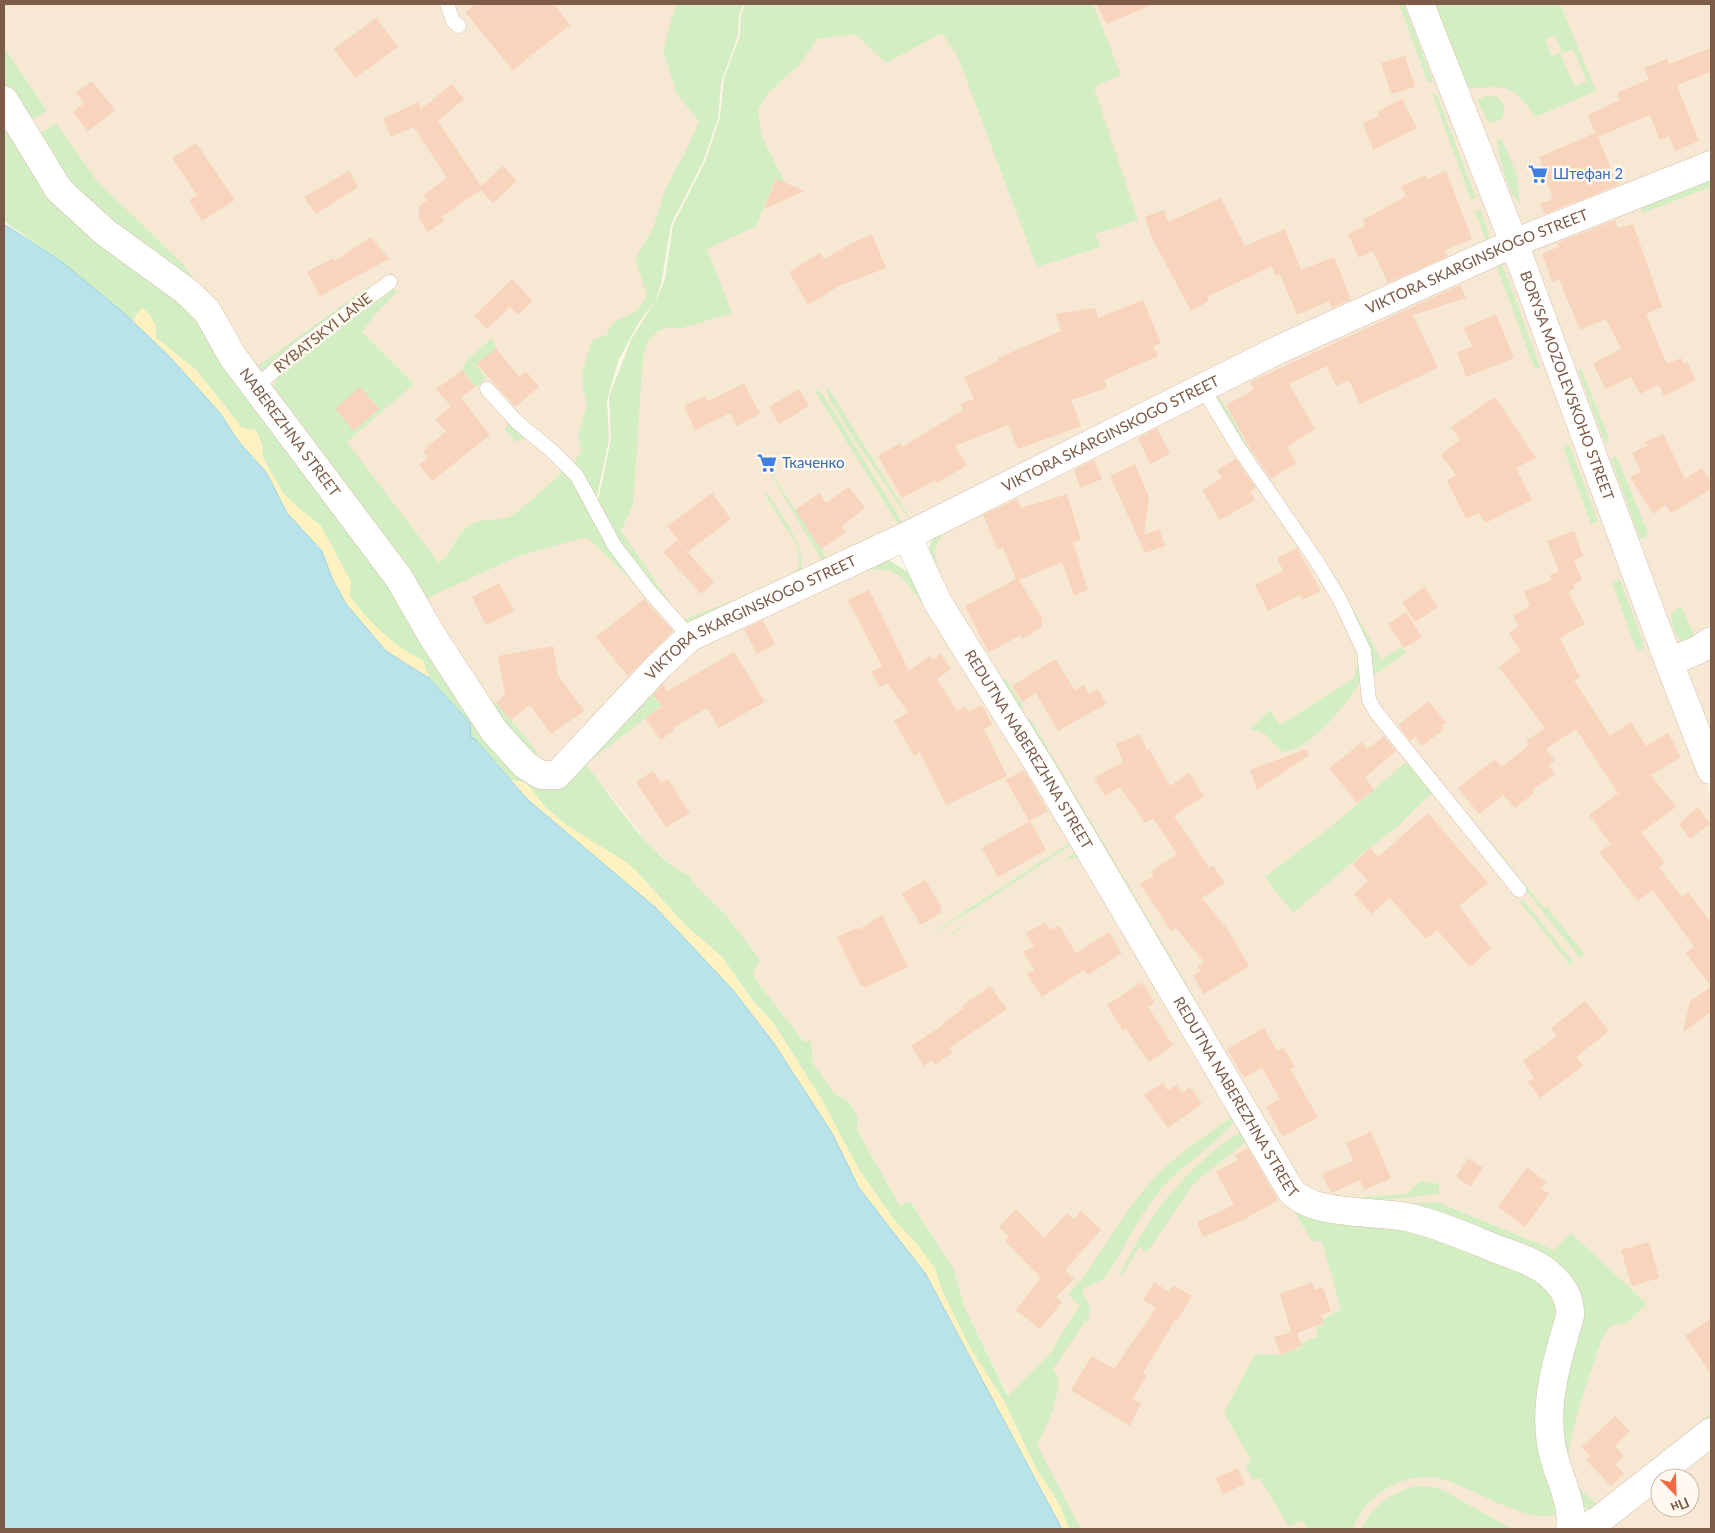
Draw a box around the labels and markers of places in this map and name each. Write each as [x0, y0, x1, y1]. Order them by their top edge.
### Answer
supermarket icon: Штефан 2 [1527, 163, 1549, 185]
place label: Штефан 2 [1553, 164, 1623, 182]
supermarket icon: Ткаченко [756, 452, 778, 474]
place label: Ткаченко [782, 453, 844, 471]

